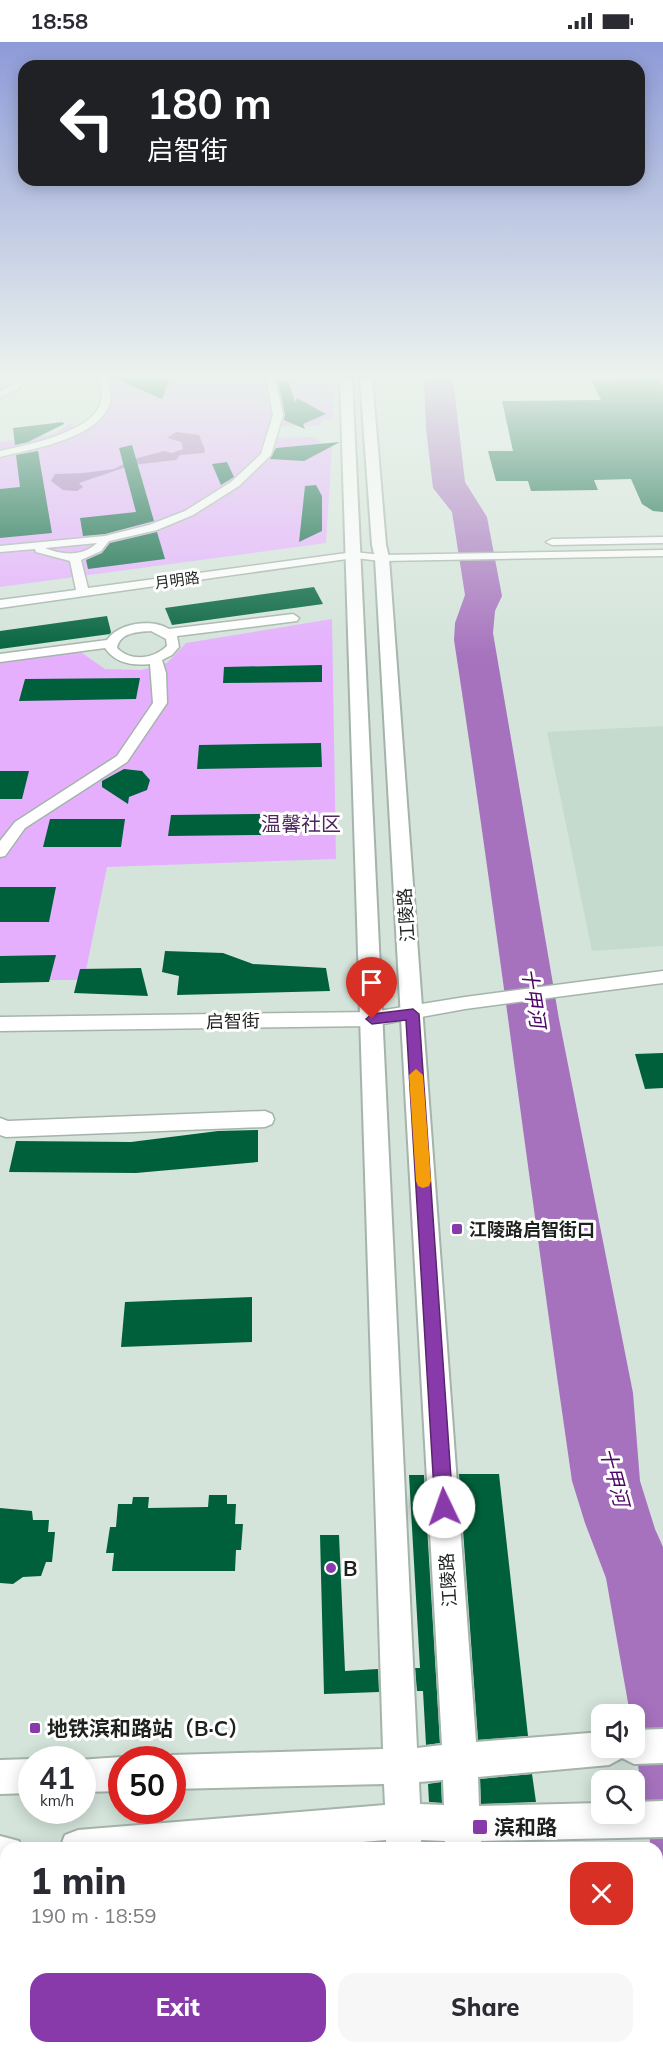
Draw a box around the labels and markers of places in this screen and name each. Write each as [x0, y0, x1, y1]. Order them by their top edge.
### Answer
pin [346, 957, 397, 1019]
place label: 江陵路启智街口 [469, 1218, 595, 1241]
marker: 江陵路启智街口 [450, 1222, 464, 1236]
place label: B [343, 1555, 358, 1581]
marker: B [324, 1561, 338, 1575]
place label: 地铁滨和路站（B·C） [47, 1715, 249, 1741]
marker: 地铁滨和路站（B·C） [28, 1721, 42, 1735]
place label: 滨和路 [494, 1814, 557, 1840]
marker: 滨和路 [471, 1818, 489, 1836]

